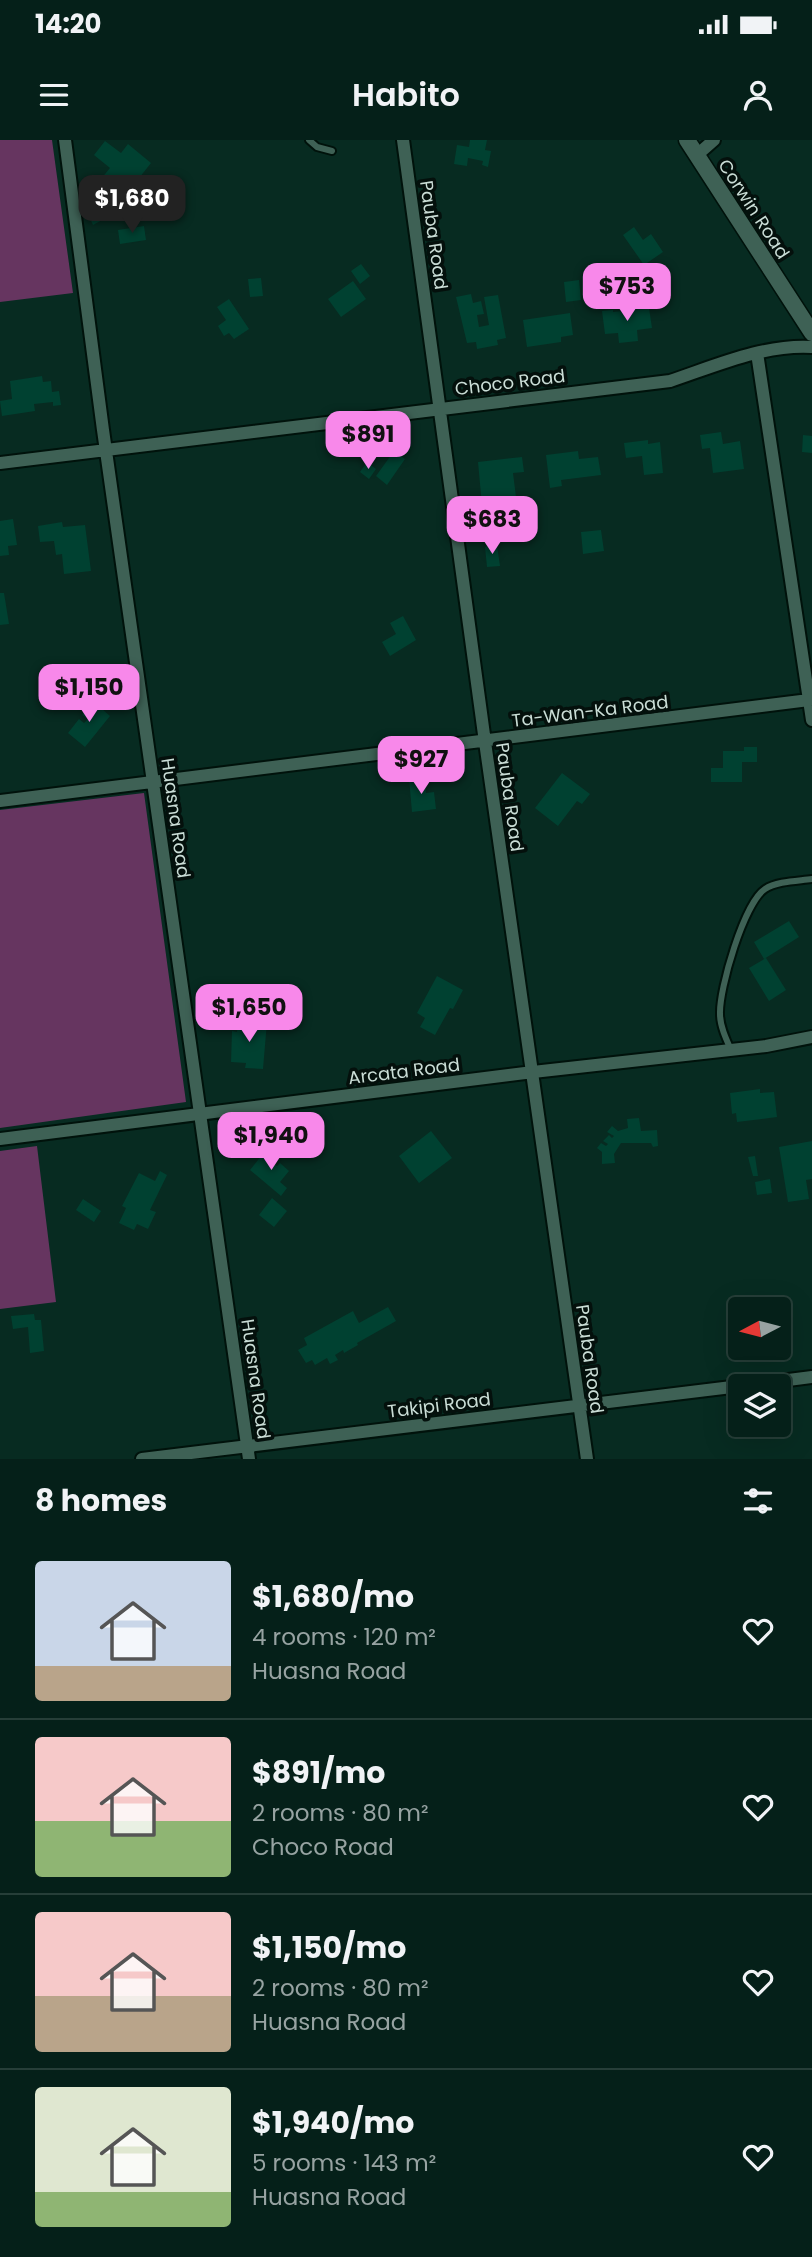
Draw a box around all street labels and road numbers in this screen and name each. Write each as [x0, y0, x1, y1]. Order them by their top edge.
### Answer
street label: Corwin Road [712, 154, 796, 264]
street label: Pauba Road [414, 179, 454, 291]
street label: Choco Road [453, 363, 567, 401]
street label: Ta-Wan-Ka Road [510, 689, 670, 733]
street label: Pauba Road [490, 741, 530, 853]
street label: Huasna Road [155, 756, 197, 880]
street label: Arcata Road [347, 1052, 461, 1090]
street label: Pauba Road [570, 1303, 610, 1415]
street label: Huasna Road [235, 1317, 277, 1441]
street label: Takipi Road [386, 1386, 492, 1424]

